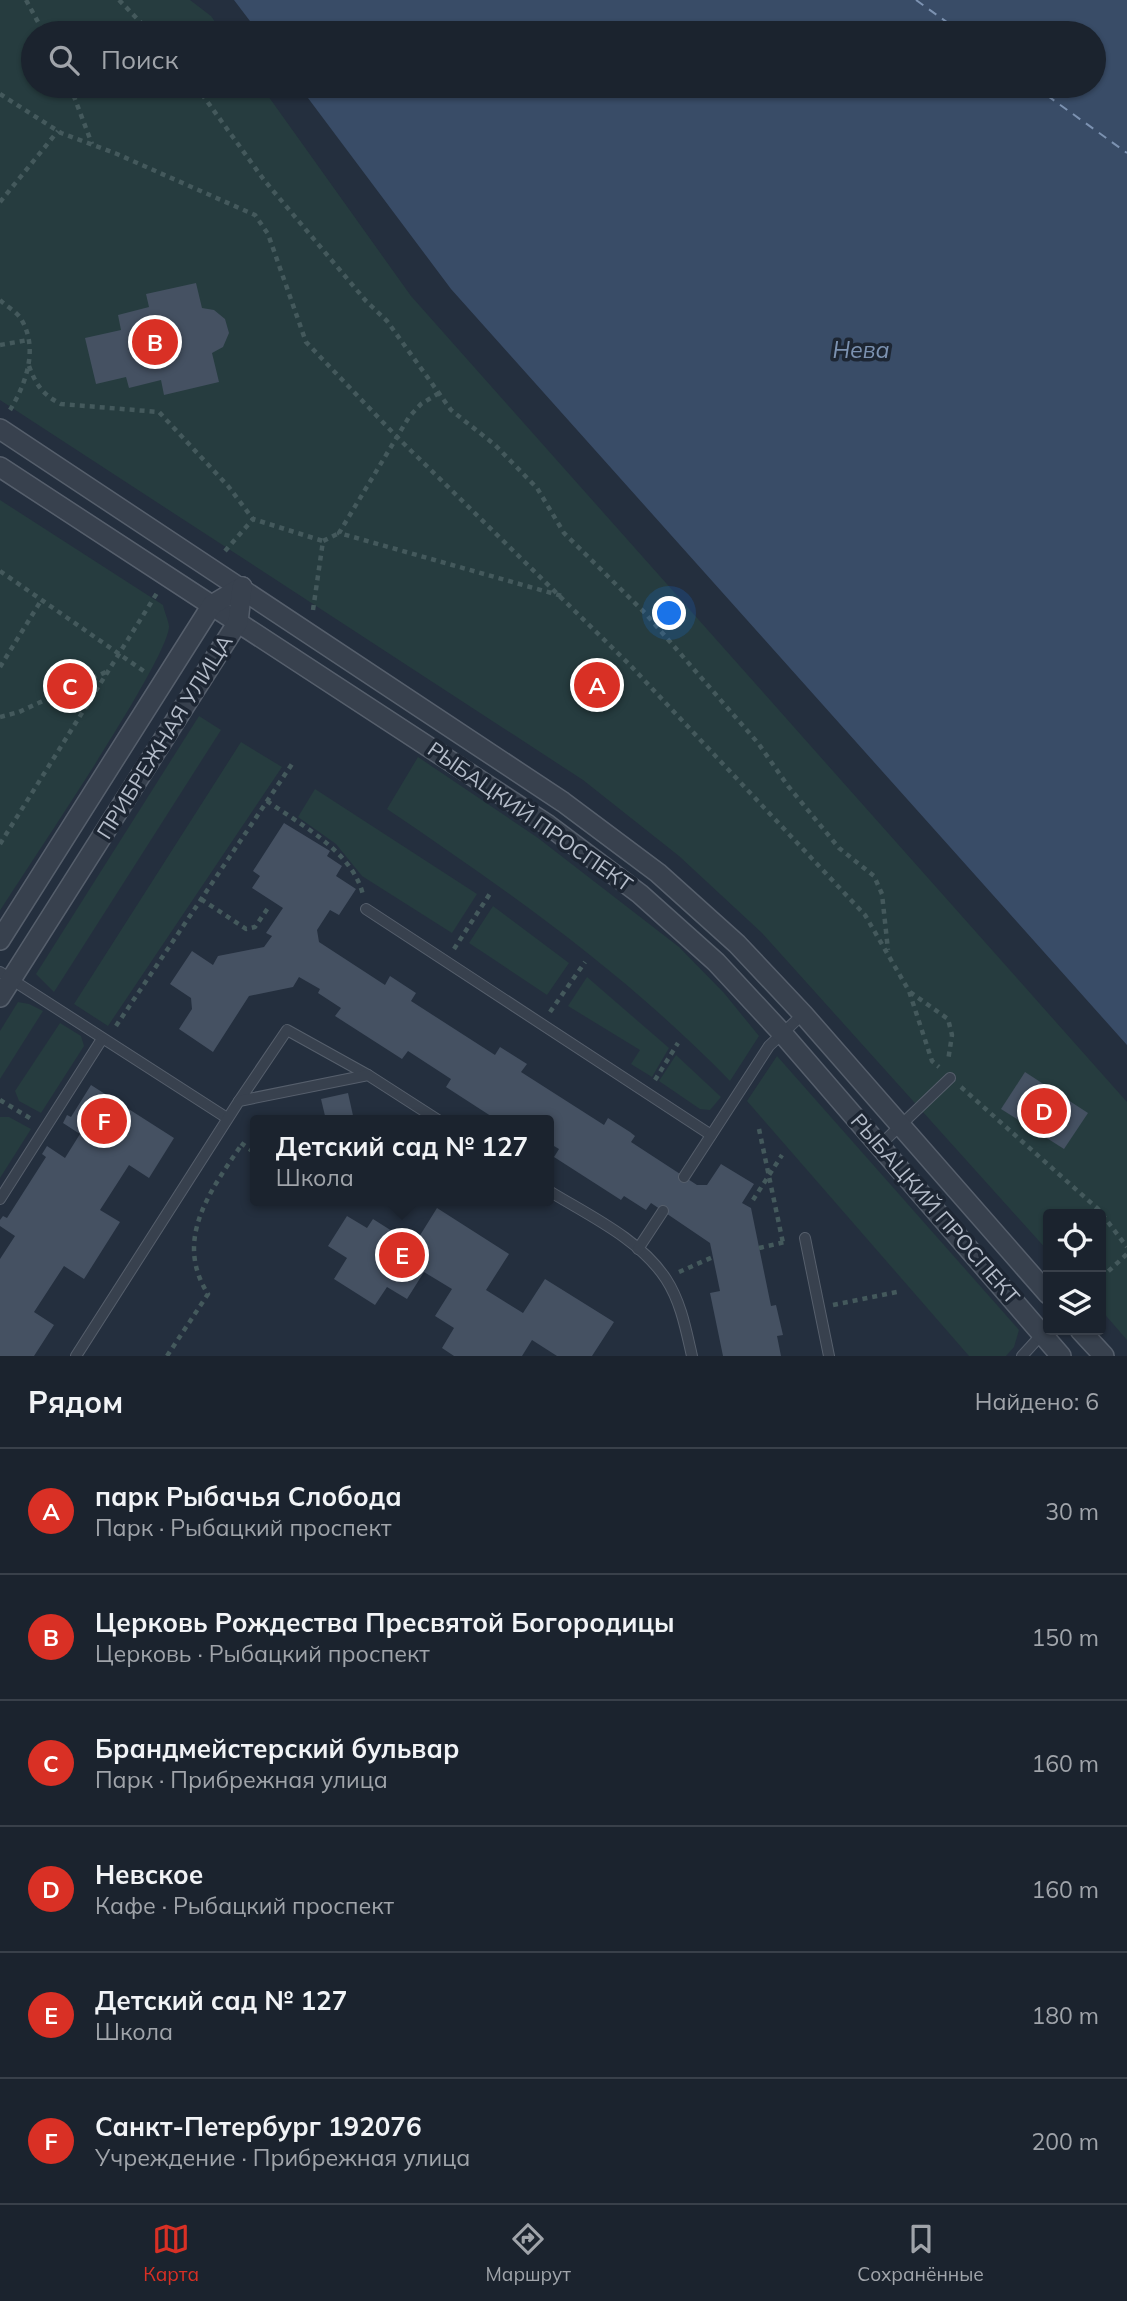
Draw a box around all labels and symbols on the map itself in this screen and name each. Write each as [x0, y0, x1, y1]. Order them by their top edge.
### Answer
pin: B [132, 316, 178, 368]
water label: Нева [832, 335, 890, 364]
your location [652, 596, 686, 630]
street label: ПРИБРЕЖНАЯ УЛИЦА [91, 629, 238, 843]
pin: A [574, 659, 620, 711]
pin: C [47, 660, 93, 712]
street label: РЫБАЦКИЙ ПРОСПЕКТ [423, 736, 638, 897]
pin: D [1021, 1085, 1067, 1137]
pin: F [81, 1095, 127, 1147]
street label: РЫБАЦКИЙ ПРОСПЕКТ [846, 1108, 1026, 1309]
pin: E [379, 1229, 425, 1281]

